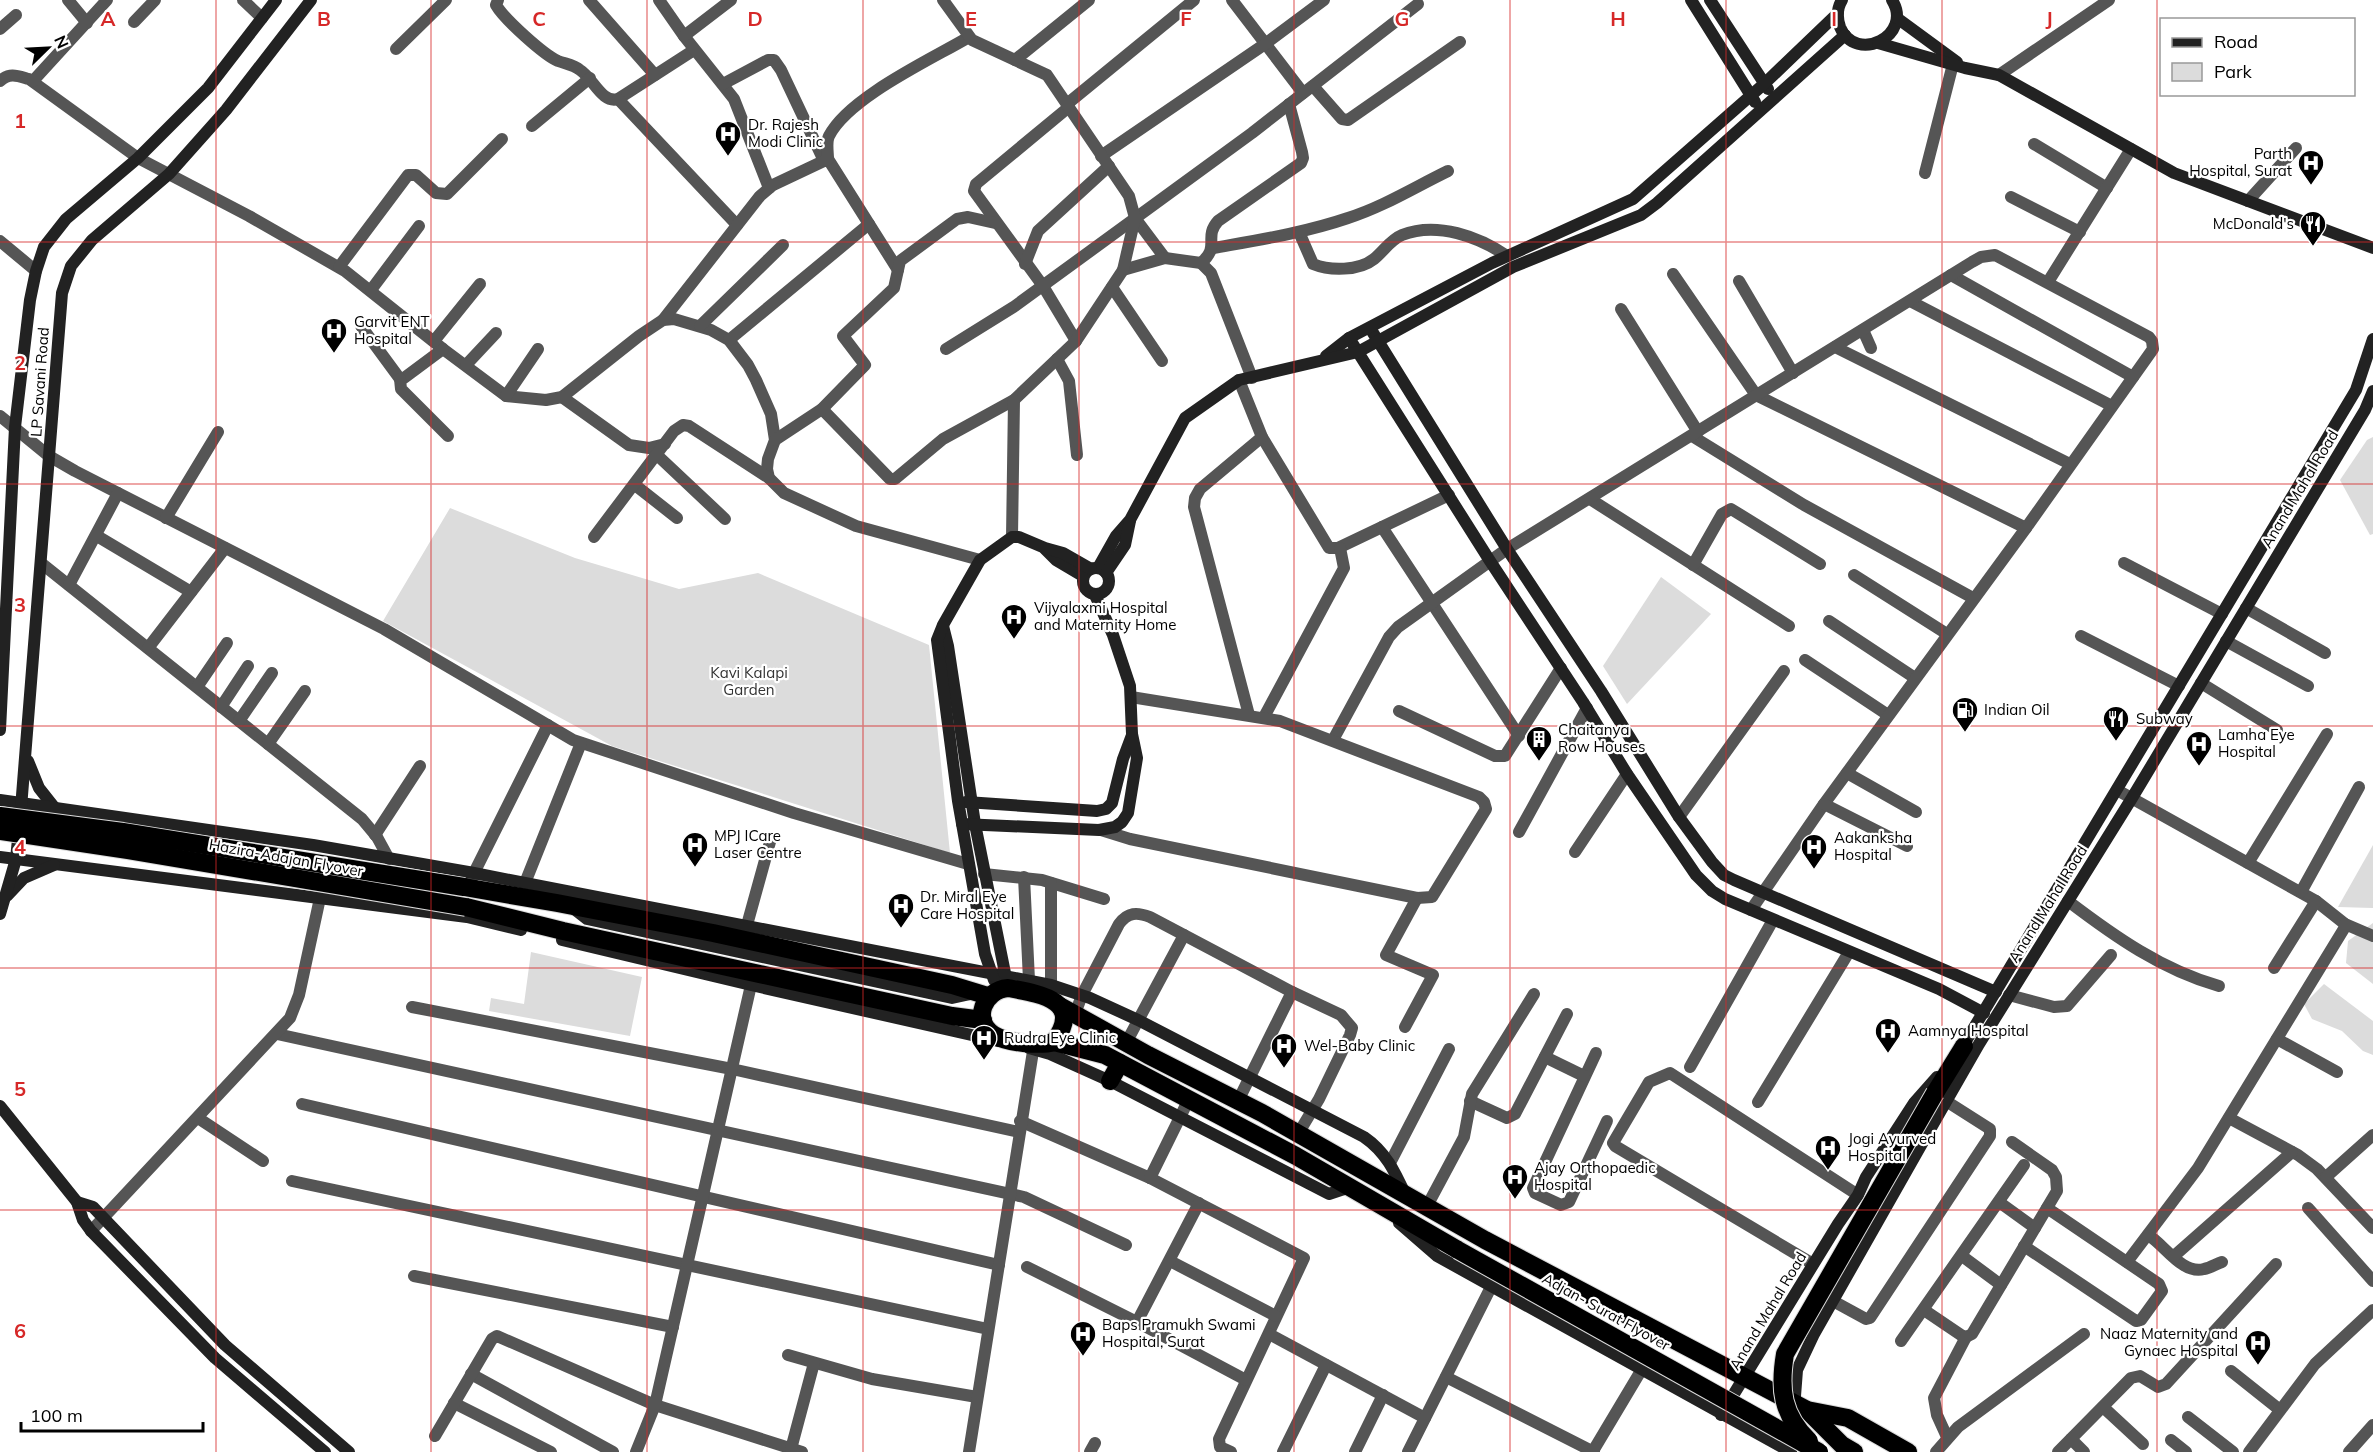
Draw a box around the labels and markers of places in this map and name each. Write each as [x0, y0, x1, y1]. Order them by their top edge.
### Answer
place label: Dr. Rajesh Modi Clinic [748, 115, 823, 151]
hospital icon: Dr. Rajesh Modi Clinic [713, 119, 743, 157]
place label: Parth Hospital, Surat [2189, 144, 2292, 180]
hospital icon: Parth Hospital, Surat [2296, 148, 2326, 186]
restaurant icon: McDonald's [2298, 209, 2328, 247]
place label: McDonald's [2213, 214, 2294, 233]
place label: Garvit ENT Hospital [354, 312, 430, 348]
hospital icon: Garvit ENT Hospital [319, 316, 349, 354]
place label: Vijyalaxmi Hospital and Maternity Home [1034, 598, 1176, 634]
hospital icon: Vijyalaxmi Hospital and Maternity Home [999, 602, 1029, 640]
fuel station icon: Indian Oil [1950, 695, 1980, 733]
place label: Indian Oil [1984, 700, 2050, 719]
restaurant icon: Subway [2101, 704, 2131, 742]
place label: Subway [2136, 709, 2193, 728]
place label: Chaitanya Row Houses [1558, 720, 1645, 756]
building icon: Chaitanya Row Houses [1524, 724, 1554, 762]
place label: Lamha Eye Hospital [2218, 725, 2295, 761]
hospital icon: Lamha Eye Hospital [2184, 729, 2214, 767]
place label: MPJ ICare Laser Centre [714, 826, 802, 862]
place label: Aakanksha Hospital [1834, 828, 1912, 864]
hospital icon: MPJ ICare Laser Centre [680, 830, 710, 868]
hospital icon: Aakanksha Hospital [1799, 832, 1829, 870]
place label: Dr. Miral Eye Care Hospital [920, 887, 1014, 923]
hospital icon: Dr. Miral Eye Care Hospital [886, 891, 916, 929]
hospital icon: Aamnya Hospital [1873, 1016, 1903, 1054]
place label: Aamnya Hospital [1908, 1021, 2029, 1040]
hospital icon: Rudra Eye Clinic [969, 1023, 999, 1061]
place label: Rudra Eye Clinic [1004, 1028, 1116, 1047]
hospital icon: Wel-Baby Clinic [1269, 1031, 1299, 1069]
place label: Wel-Baby Clinic [1304, 1036, 1415, 1055]
place label: Jogi Ayurved Hospital [1848, 1129, 1936, 1165]
hospital icon: Jogi Ayurved Hospital [1813, 1133, 1843, 1171]
place label: Ajay Orthopaedic Hospital [1534, 1158, 1656, 1194]
hospital icon: Ajay Orthopaedic Hospital [1500, 1162, 1530, 1200]
place label: Baps Pramukh Swami Hospital, Surat [1102, 1315, 1256, 1351]
hospital icon: Baps Pramukh Swami Hospital, Surat [1068, 1319, 1098, 1357]
place label: Naaz Maternity and Gynaec Hospital [2100, 1324, 2238, 1360]
hospital icon: Naaz Maternity and Gynaec Hospital [2243, 1328, 2273, 1366]

